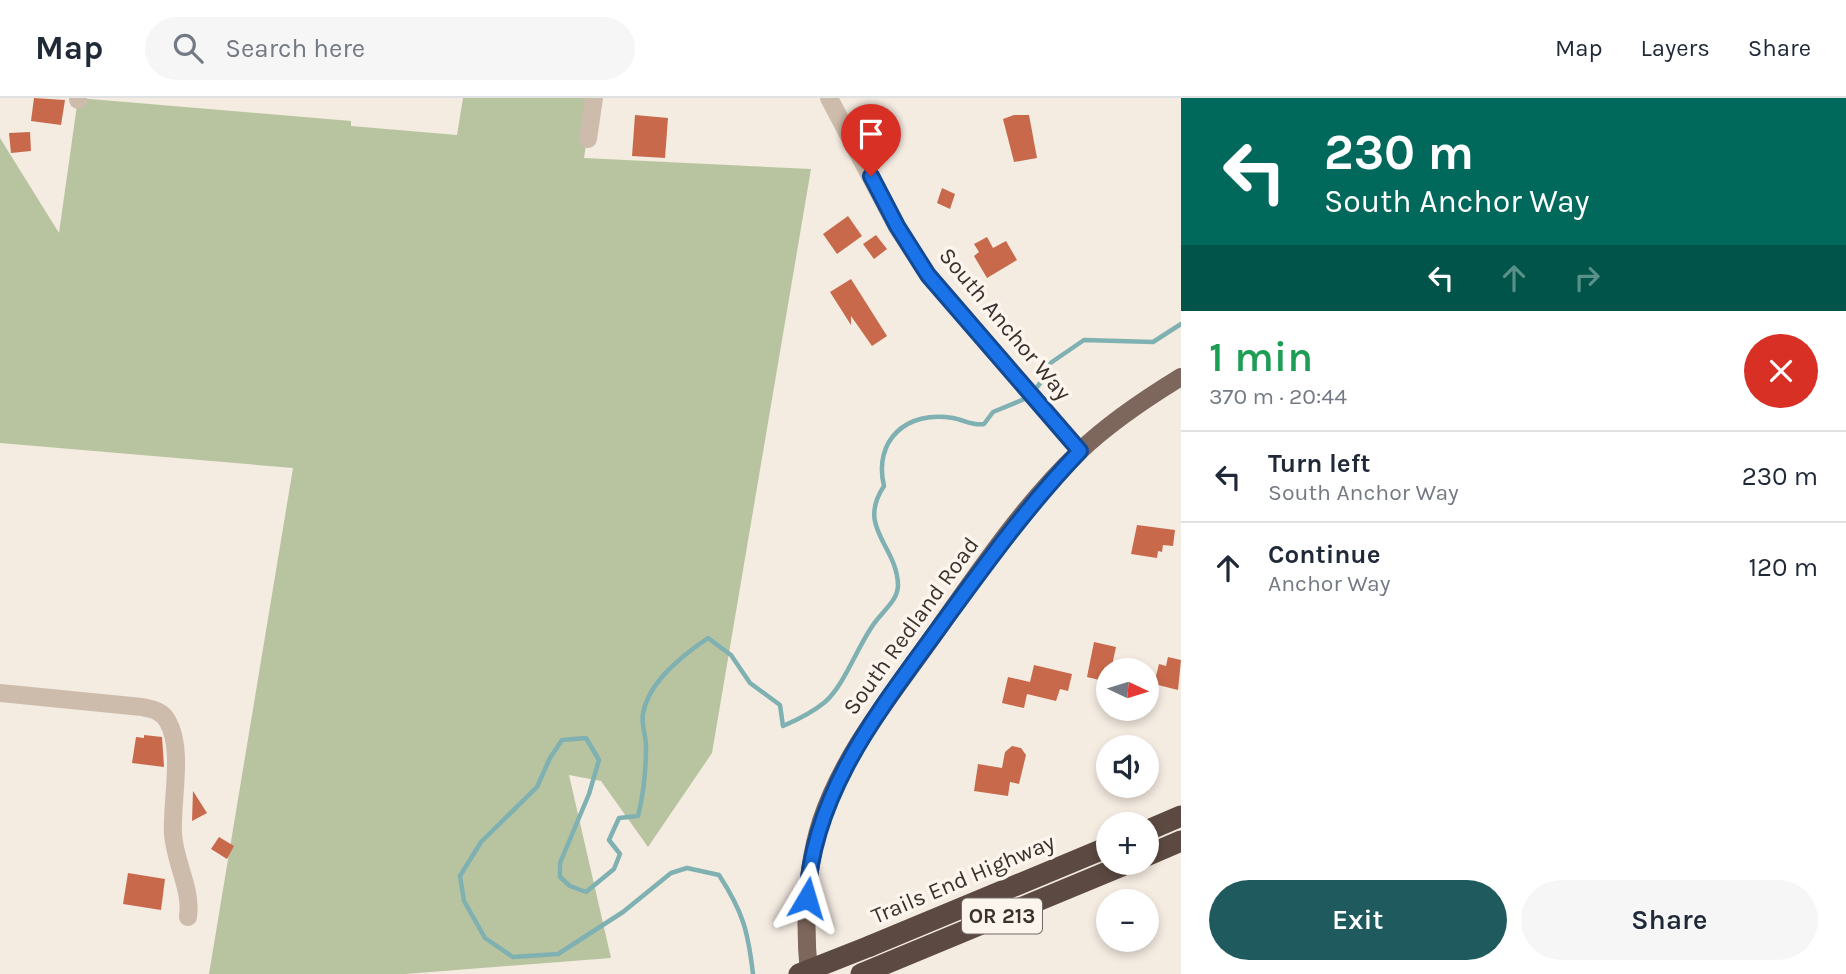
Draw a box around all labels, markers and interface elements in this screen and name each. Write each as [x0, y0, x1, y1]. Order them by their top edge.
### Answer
search box [145, 17, 635, 80]
text: Map [35, 29, 103, 67]
icon: search [169, 29, 207, 67]
text: Search here [225, 33, 365, 64]
text: Map [1555, 34, 1603, 62]
text: Layers [1641, 34, 1710, 62]
text: Share [1748, 34, 1811, 62]
pin [841, 104, 901, 176]
icon: arrive [852, 115, 890, 153]
text: 230 m [1324, 124, 1474, 181]
icon: left [1209, 126, 1300, 217]
text: South Anchor Way [1324, 183, 1589, 220]
street label: South Anchor Way [933, 242, 1077, 406]
icon: left [1422, 259, 1460, 297]
icon: ahead [1495, 259, 1533, 297]
icon: right [1568, 259, 1606, 297]
text: 1 min [1209, 332, 1313, 382]
button: close [1744, 334, 1818, 408]
text: 370 m · 20:44 [1209, 383, 1347, 410]
text: Turn left [1268, 448, 1370, 479]
icon: left [1209, 458, 1247, 496]
text: 230 m [1742, 461, 1818, 492]
text: South Anchor Way [1268, 479, 1459, 506]
street label: South Redland Road [837, 532, 985, 720]
text: Continue [1268, 539, 1380, 570]
icon: ahead [1209, 549, 1247, 587]
text: 120 m [1748, 552, 1818, 583]
text: Anchor Way [1268, 570, 1390, 597]
north arrow [1096, 658, 1158, 721]
map controls [1096, 658, 1159, 952]
button: sound [1096, 735, 1159, 798]
button: + [1096, 812, 1159, 875]
street label: Trails End Highway [867, 828, 1059, 930]
position arrow [770, 861, 844, 935]
button: Exit [1209, 880, 1507, 960]
button: Share [1521, 880, 1818, 960]
button: − [1096, 889, 1159, 952]
road number: OR 213 [962, 898, 1042, 934]

